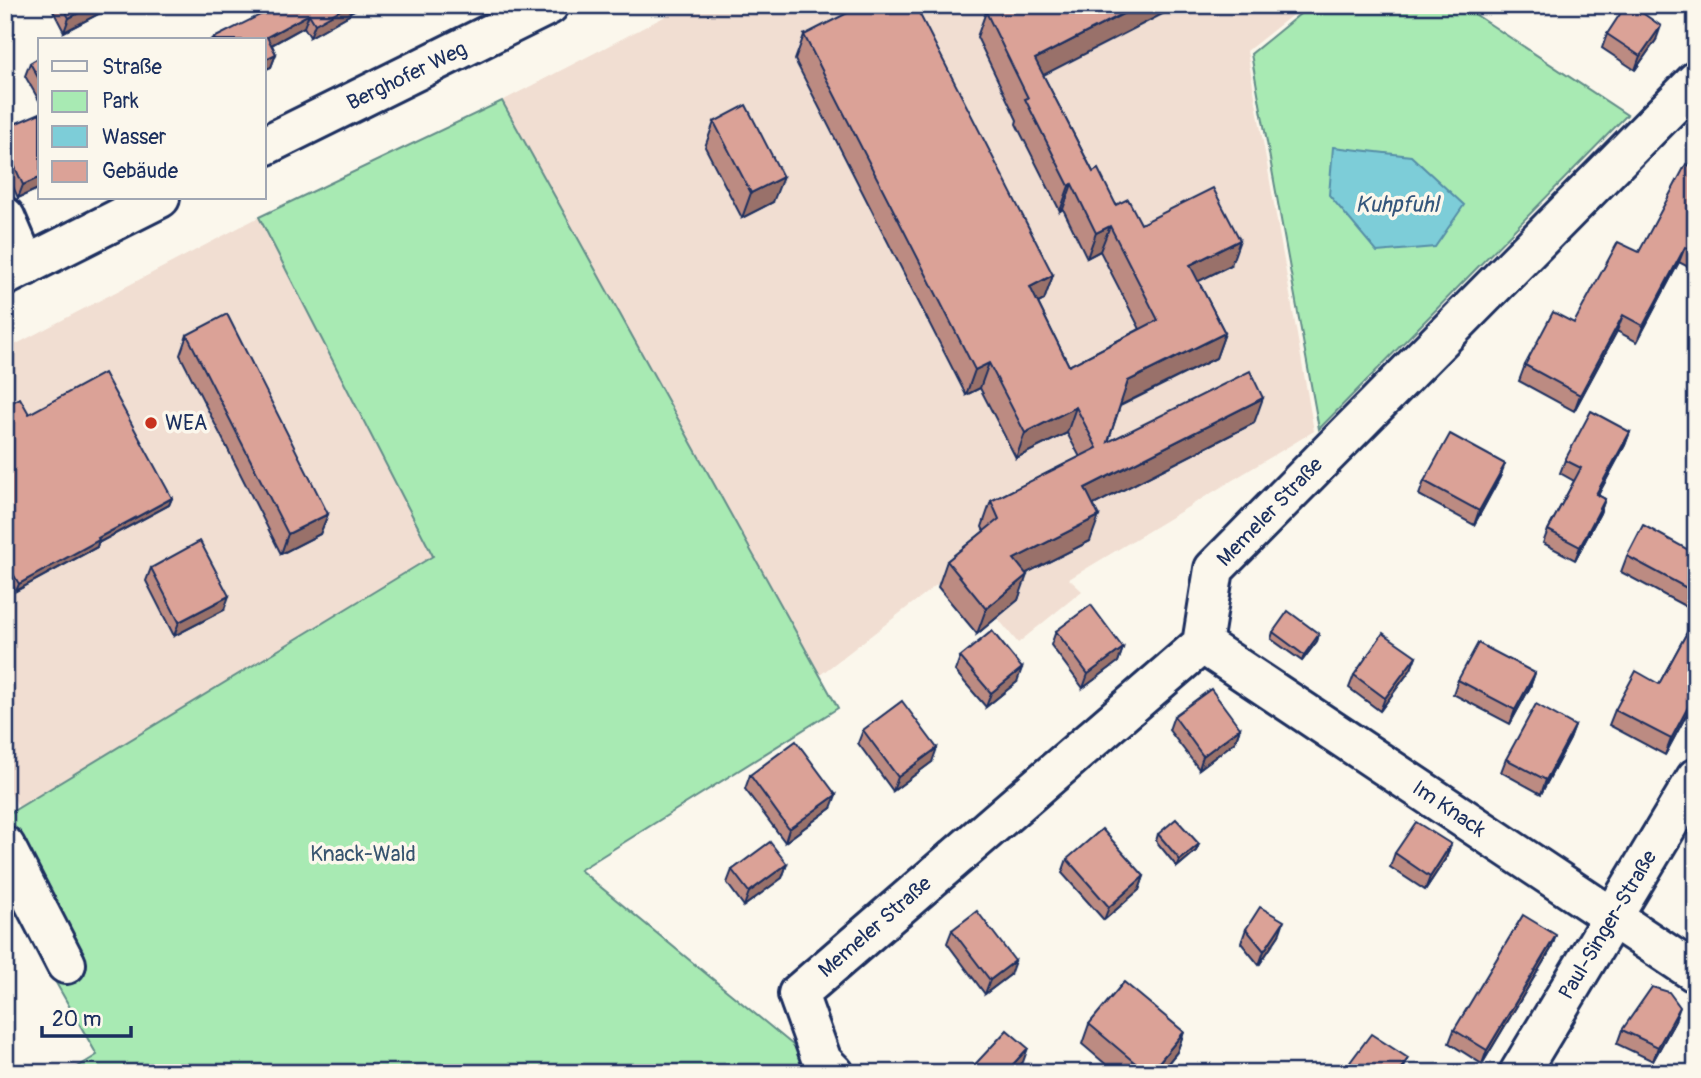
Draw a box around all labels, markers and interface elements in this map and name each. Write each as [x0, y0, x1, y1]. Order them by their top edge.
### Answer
street label: Berghofer Weg [343, 35, 471, 117]
legend [38, 38, 266, 200]
text: Straße [102, 54, 162, 81]
text: Park [102, 88, 139, 115]
text: Wasser [102, 124, 167, 151]
text: Gebäude [102, 158, 179, 185]
water label: Kuhpfuhl [1355, 190, 1441, 219]
place label: WEA [165, 410, 207, 437]
marker: WEA [143, 415, 159, 431]
street label: Memeler Straße [1211, 451, 1329, 572]
street label: Im Knack [1407, 775, 1491, 843]
park label: Knack-Wald [310, 841, 416, 868]
street label: Paul-Singer-Straße [1553, 845, 1664, 1005]
street label: Memeler Straße [813, 870, 938, 984]
scale bar [42, 994, 131, 1038]
text: 20 m [52, 1006, 101, 1033]

